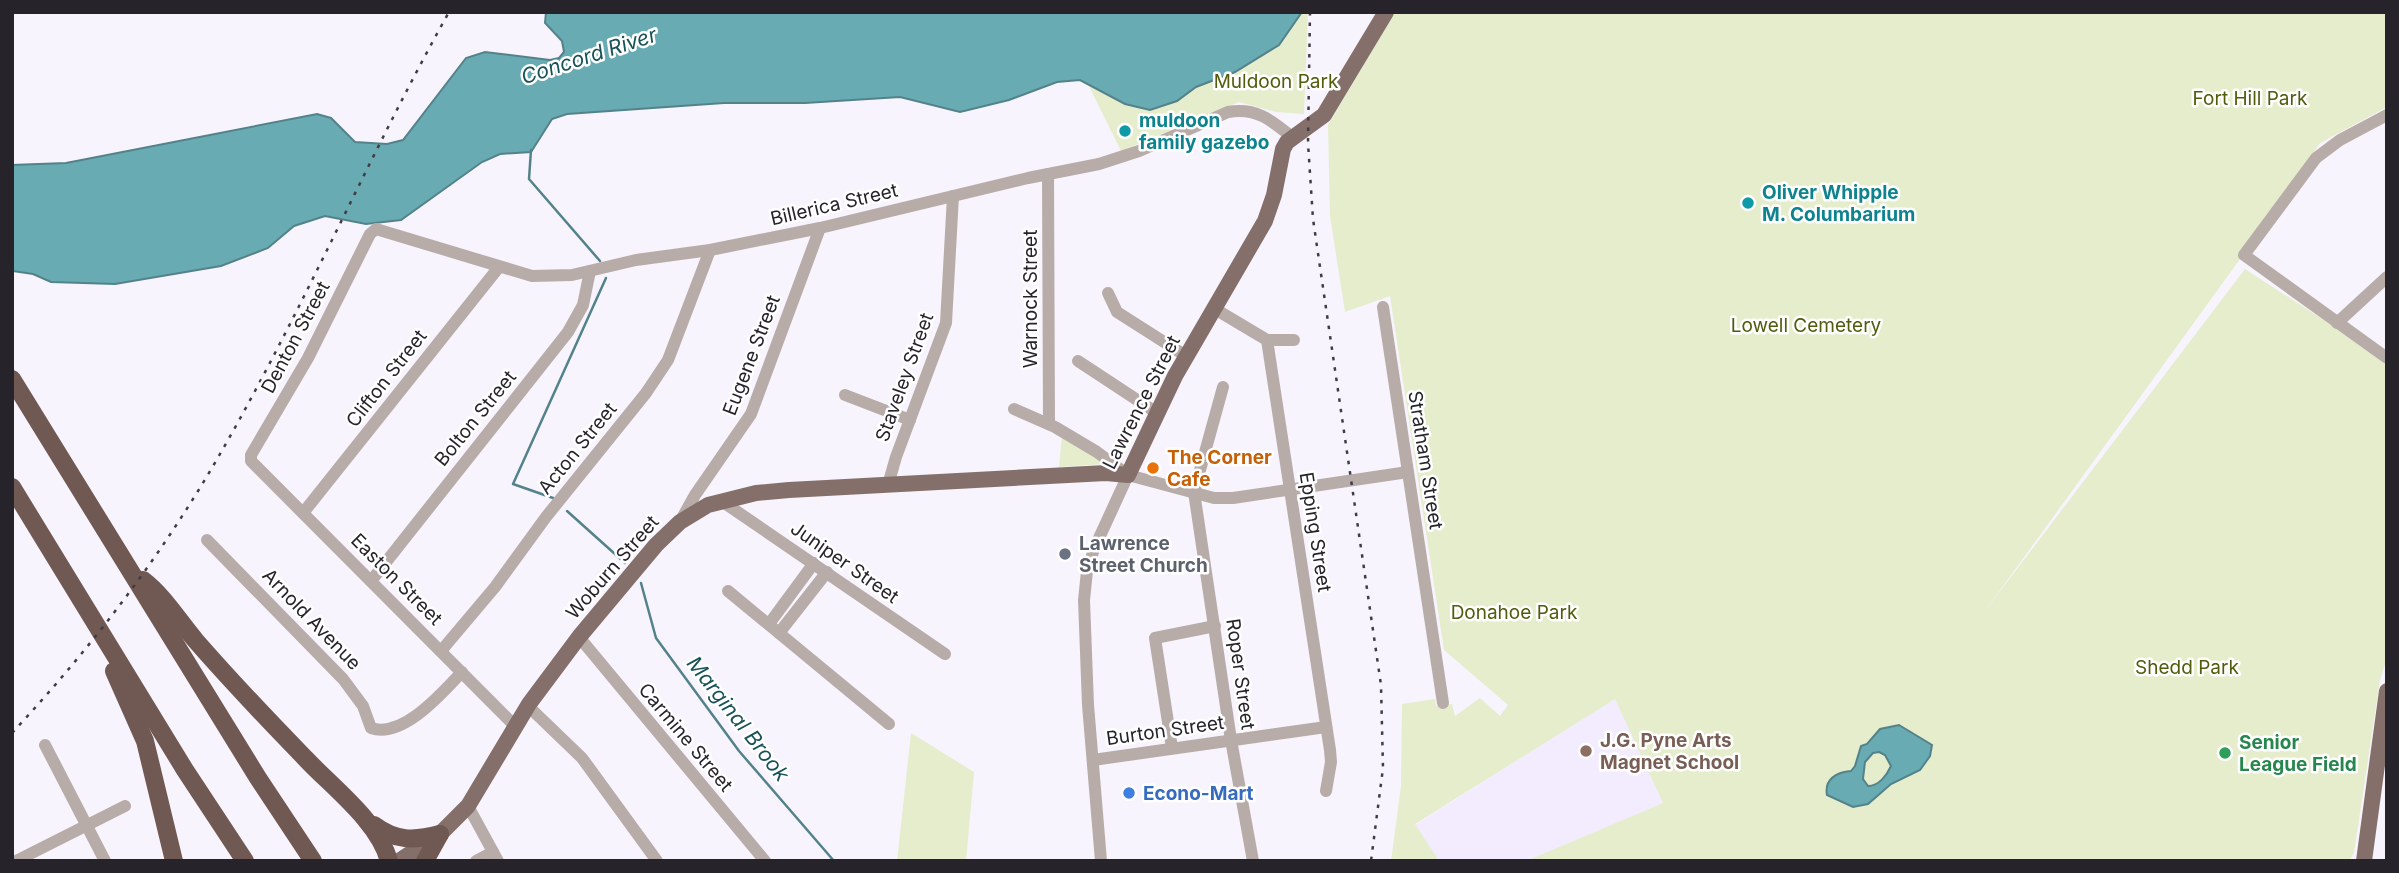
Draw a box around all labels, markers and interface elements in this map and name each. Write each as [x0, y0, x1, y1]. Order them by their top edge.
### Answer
water label: Concord River [518, 21, 661, 89]
park label: Muldoon Park [1214, 70, 1339, 93]
park label: Fort Hill Park [2193, 87, 2308, 110]
place label: muldoon family gazebo [1139, 109, 1269, 154]
marker: muldoon family gazebo [1117, 123, 1133, 139]
street label: Billerica Street [768, 179, 900, 230]
place label: Oliver Whipple M. Columbarium [1762, 181, 1915, 226]
marker: Oliver Whipple M. Columbarium [1740, 195, 1756, 211]
street label: Warnock Street [1019, 230, 1042, 368]
street label: Denton Street [256, 277, 335, 397]
street label: Eugene Street [718, 292, 785, 418]
street label: Staveley Street [871, 310, 938, 445]
park label: Lowell Cemetery [1731, 314, 1882, 337]
street label: Clifton Street [341, 325, 431, 432]
street label: Lawrence Street [1098, 332, 1185, 473]
street label: Bolton Street [430, 366, 521, 471]
street label: Stratham Street [1403, 389, 1448, 531]
street label: Acton Street [533, 398, 621, 499]
place label: The Corner Cafe [1167, 446, 1272, 491]
marker: The Corner Cafe [1145, 460, 1161, 476]
street label: Epping Street [1295, 470, 1336, 594]
street label: Woburn Street [561, 511, 664, 624]
street label: Juniper Street [786, 517, 903, 608]
street label: Easton Street [346, 529, 447, 630]
place label: Lawrence Street Church [1079, 532, 1208, 577]
marker: Lawrence Street Church [1057, 546, 1073, 562]
street label: Arnold Avenue [258, 564, 366, 675]
park label: Donahoe Park [1451, 601, 1578, 624]
street label: Roper Street [1221, 617, 1260, 731]
water label: Marginal Brook [682, 651, 795, 787]
park label: Shedd Park [2135, 656, 2239, 679]
street label: Carmine Street [634, 678, 738, 796]
street label: Burton Street [1105, 711, 1225, 750]
place label: J.G. Pyne Arts Magnet School [1600, 729, 1739, 774]
place label: Senior League Field [2239, 731, 2357, 776]
marker: J.G. Pyne Arts Magnet School [1578, 743, 1594, 759]
marker: Senior League Field [2217, 745, 2233, 761]
place label: Econo-Mart [1143, 782, 1254, 805]
marker: Econo-Mart [1121, 785, 1137, 801]

